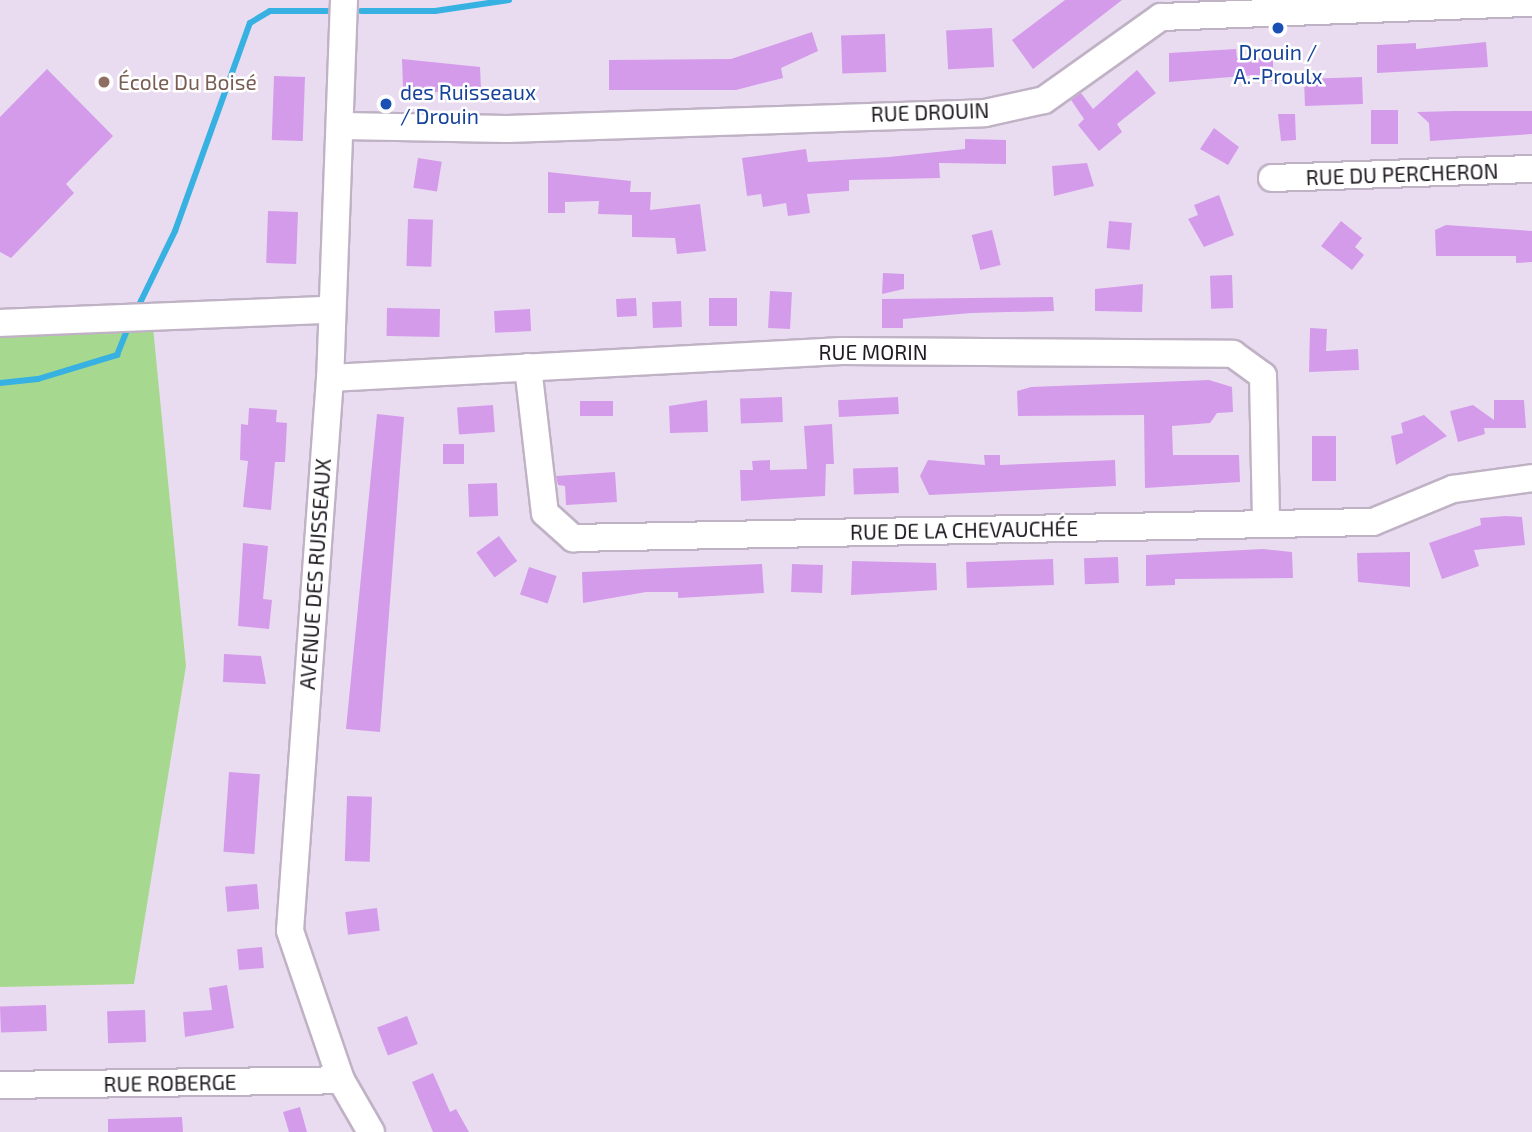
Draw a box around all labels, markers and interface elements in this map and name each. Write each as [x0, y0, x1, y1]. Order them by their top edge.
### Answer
marker: Drouin / A.-Proulx [1270, 20, 1286, 36]
place label: Drouin / A.-Proulx [1233, 39, 1323, 89]
place label: École Du Boisé [118, 69, 257, 95]
marker: École Du Boisé [96, 74, 112, 90]
place label: des Ruisseaux / Drouin [400, 79, 536, 129]
marker: des Ruisseaux / Drouin [378, 96, 394, 112]
street label: RUE DROUIN [870, 97, 990, 127]
street label: RUE DU PERCHERON [1305, 158, 1499, 190]
street label: RUE MORIN [818, 339, 928, 365]
street label: AVENUE DES RUISSEAUX [294, 457, 336, 691]
street label: RUE DE LA CHEVAUCHÉE [849, 515, 1079, 545]
street label: RUE ROBERGE [103, 1069, 237, 1097]

